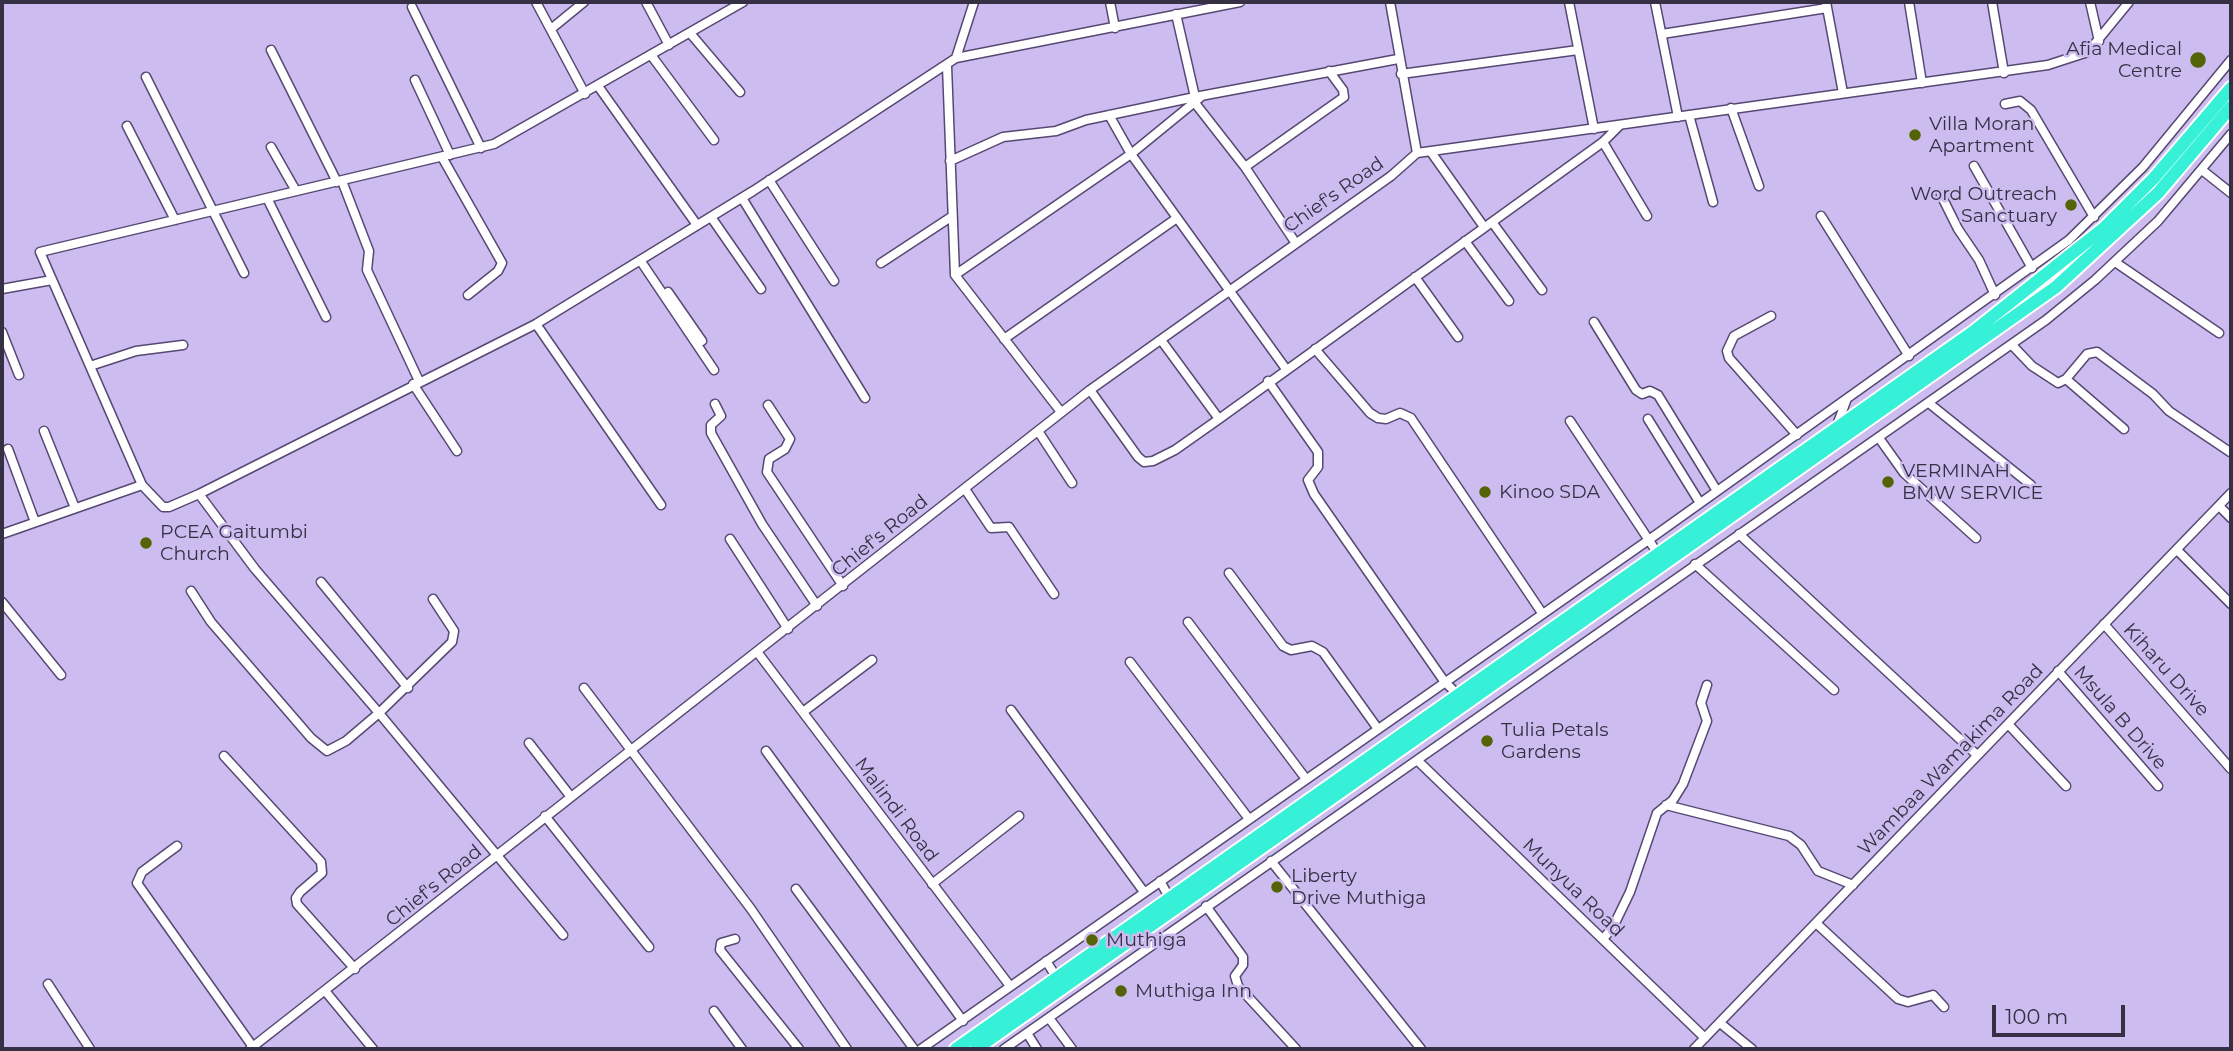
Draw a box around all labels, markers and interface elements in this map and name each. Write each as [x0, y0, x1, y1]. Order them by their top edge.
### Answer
place label: Afia Medical Centre [2066, 38, 2182, 82]
marker: Afia Medical Centre [2188, 50, 2208, 70]
place label: Villa Moran Apartment [1929, 113, 2034, 157]
marker: Villa Moran Apartment [1907, 127, 1923, 143]
street label: Chief's Road [1279, 152, 1389, 238]
place label: Word Outreach Sanctuary [1910, 183, 2057, 227]
marker: Word Outreach Sanctuary [2063, 197, 2079, 213]
place label: VERMINAH BMW SERVICE [1902, 460, 2043, 504]
marker: VERMINAH BMW SERVICE [1880, 474, 1896, 490]
place label: Kinoo SDA [1499, 481, 1600, 503]
marker: Kinoo SDA [1477, 484, 1493, 500]
street label: Chief's Road [827, 490, 933, 582]
place label: PCEA Gaitumbi Church [160, 521, 308, 565]
marker: PCEA Gaitumbi Church [138, 535, 154, 551]
street label: Kiharu Drive [2118, 619, 2214, 721]
street label: Wambaa Wamakima Road [1854, 660, 2048, 860]
street label: Msula B Drive [2069, 661, 2171, 775]
place label: Tulia Petals Gardens [1501, 719, 1609, 763]
marker: Tulia Petals Gardens [1479, 733, 1495, 749]
street label: Malindi Road [849, 753, 943, 867]
street label: Munyua Road [1517, 834, 1629, 942]
street label: Chief's Road [381, 840, 487, 932]
place label: Liberty Drive Muthiga [1291, 865, 1427, 909]
marker: Liberty Drive Muthiga [1269, 879, 1285, 895]
place label: Muthiga [1106, 929, 1187, 951]
marker: Muthiga [1084, 932, 1100, 948]
place label: Muthiga Inn [1135, 980, 1252, 1002]
marker: Muthiga Inn [1113, 983, 1129, 999]
scale bar [1995, 992, 2128, 1036]
text: 100 m [2005, 1004, 2068, 1029]

